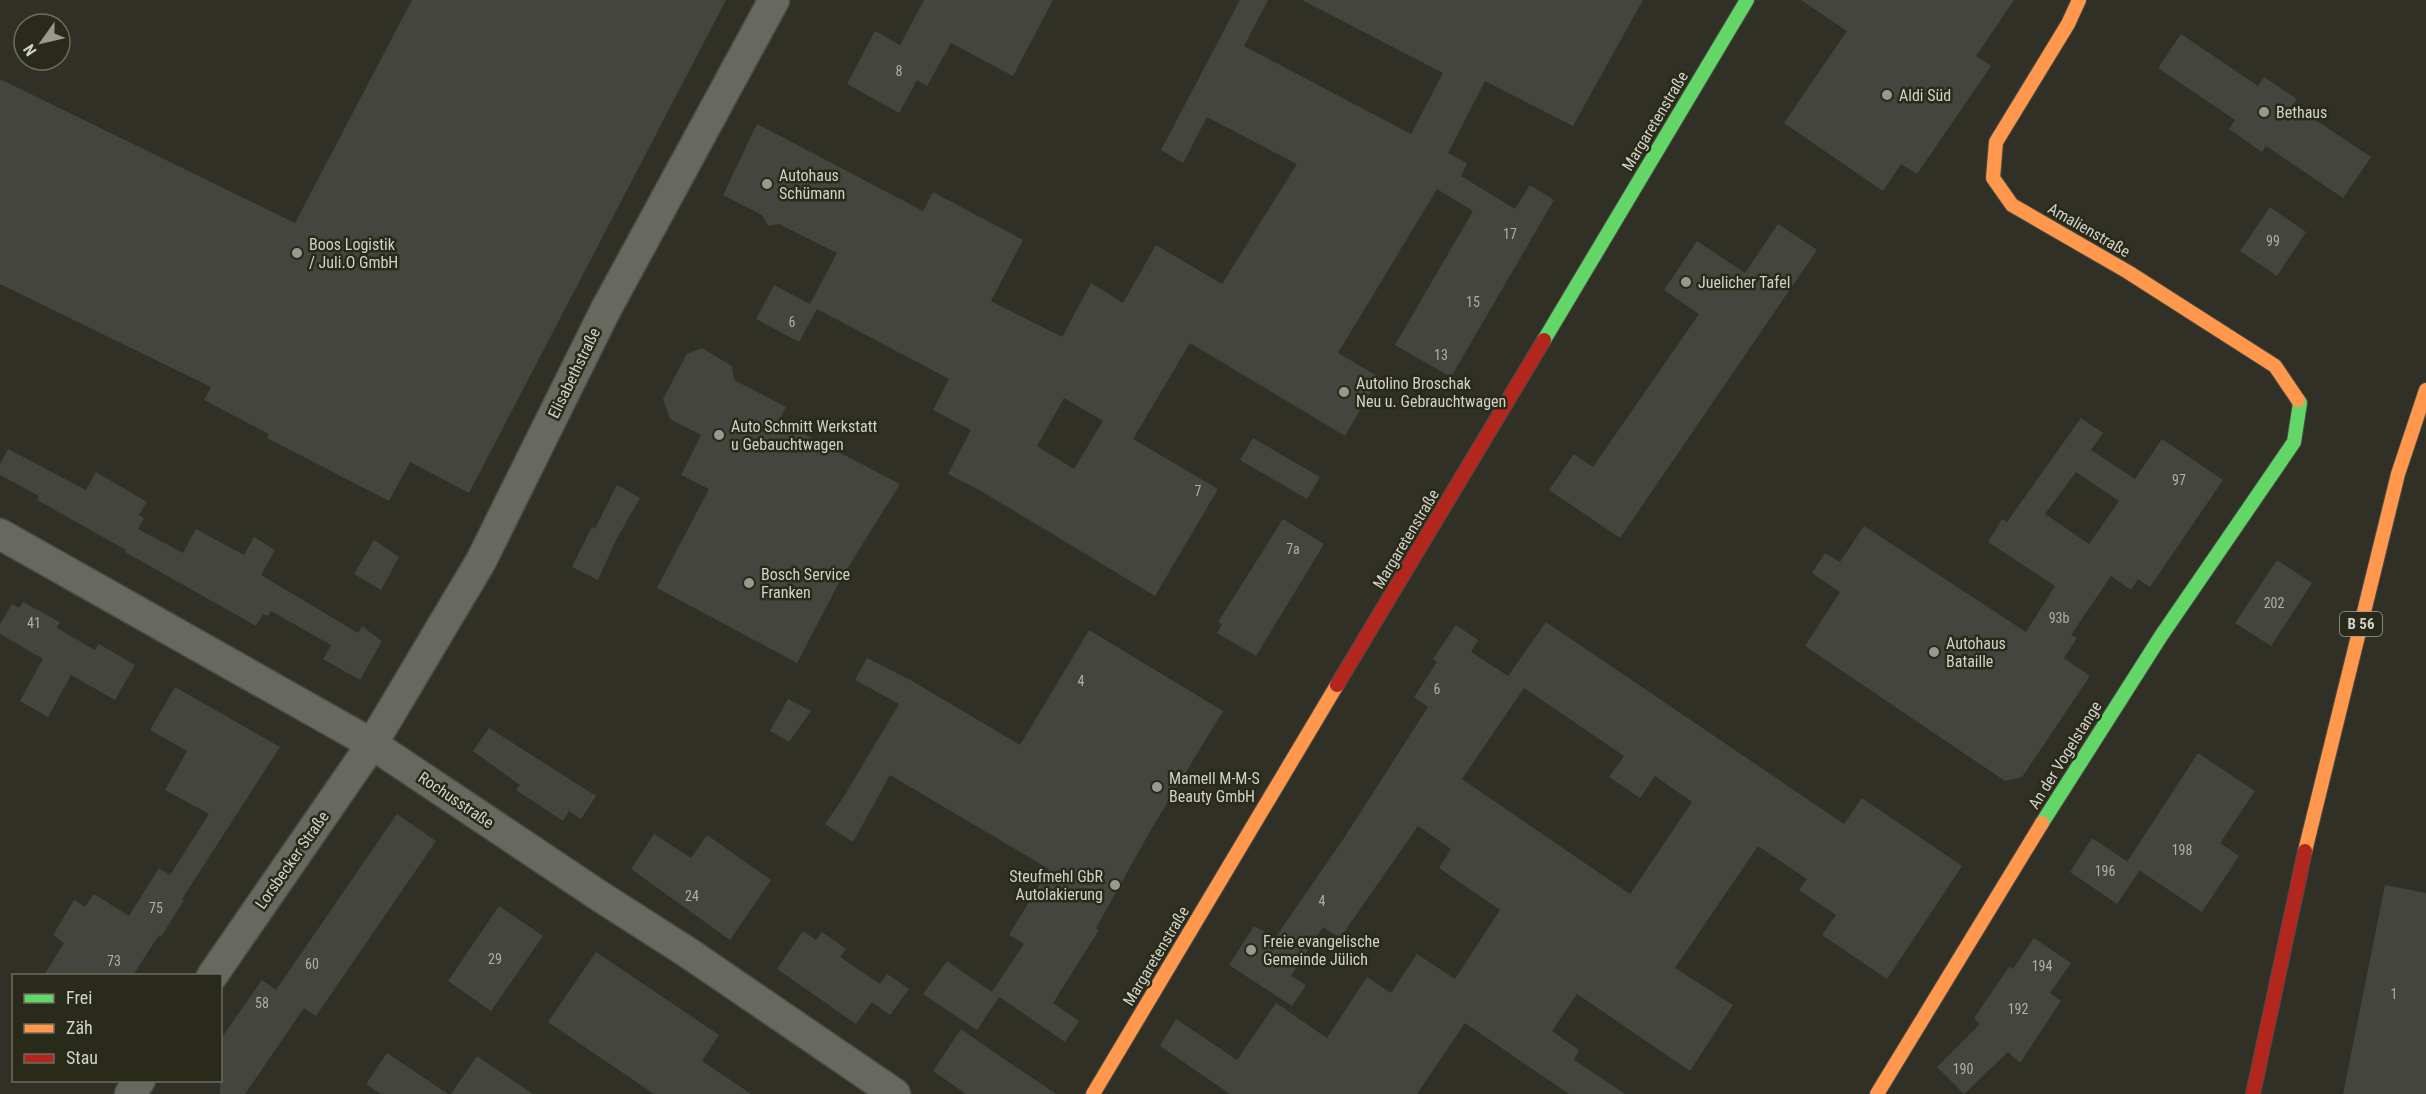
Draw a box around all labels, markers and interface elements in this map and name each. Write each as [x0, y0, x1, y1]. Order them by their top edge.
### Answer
north arrow [12, 12, 72, 72]
text: N [19, 41, 41, 59]
house number: 8 [896, 63, 903, 79]
street label: Margaretenstraße [1618, 68, 1692, 174]
place label: Aldi Süd [1899, 86, 1951, 105]
marker: Aldi Süd [1880, 88, 1894, 102]
place label: Bethaus [2276, 103, 2327, 122]
marker: Bethaus [2257, 105, 2271, 119]
place label: Autohaus Schümann [779, 166, 845, 203]
marker: Autohaus Schümann [760, 177, 774, 191]
street label: Amalienstraße [2045, 199, 2133, 261]
house number: 17 [1503, 226, 1517, 242]
house number: 99 [2266, 233, 2280, 249]
place label: Boos Logistik / Juli.O GmbH [309, 235, 398, 272]
marker: Boos Logistik / Juli.O GmbH [290, 246, 304, 260]
place label: Juelicher Tafel [1698, 273, 1790, 292]
marker: Juelicher Tafel [1679, 275, 1693, 289]
house number: 15 [1466, 294, 1480, 310]
house number: 6 [789, 314, 796, 330]
street label: Elisabethstraße [544, 325, 604, 421]
house number: 13 [1434, 347, 1448, 363]
place label: Autolino Broschak Neu u. Gebrauchtwagen [1356, 374, 1506, 411]
marker: Autolino Broschak Neu u. Gebrauchtwagen [1337, 385, 1351, 399]
place label: Auto Schmitt Werkstatt u Gebauchtwagen [731, 417, 877, 454]
marker: Auto Schmitt Werkstatt u Gebauchtwagen [712, 428, 726, 442]
house number: 97 [2172, 472, 2186, 488]
house number: 7 [1195, 483, 1202, 499]
street label: Margaretenstraße [1369, 486, 1443, 592]
house number: 7a [1286, 541, 1300, 557]
place label: Bosch Service Franken [761, 565, 850, 602]
marker: Bosch Service Franken [742, 576, 756, 590]
house number: 202 [2264, 595, 2284, 611]
house number: 93b [2049, 610, 2069, 626]
road number: B 56 [2340, 612, 2382, 636]
house number: 41 [27, 615, 41, 631]
place label: Autohaus Bataille [1946, 634, 2006, 671]
marker: Autohaus Bataille [1927, 645, 1941, 659]
house number: 4 [1078, 673, 1085, 689]
house number: 6 [1434, 681, 1441, 697]
street label: An der Vogelstange [2024, 698, 2106, 812]
street label: Rochusstraße [415, 768, 497, 832]
place label: Mamell M-M-S Beauty GmbH [1169, 769, 1260, 806]
marker: Mamell M-M-S Beauty GmbH [1150, 780, 1164, 794]
street label: Lorsbecker Straße [251, 808, 333, 912]
house number: 198 [2172, 842, 2192, 858]
house number: 196 [2095, 863, 2115, 879]
place label: Steufmehl GbR Autolakierung [1009, 867, 1104, 904]
marker: Steufmehl GbR Autolakierung [1108, 878, 1122, 892]
house number: 24 [685, 888, 699, 904]
house number: 4 [1319, 893, 1326, 909]
house number: 75 [149, 900, 163, 916]
street label: Margaretenstraße [1119, 903, 1193, 1009]
place label: Freie evangelische Gemeinde Jülich [1263, 932, 1380, 969]
marker: Freie evangelische Gemeinde Jülich [1244, 943, 1258, 957]
house number: 29 [488, 951, 502, 967]
house number: 73 [107, 953, 121, 969]
house number: 60 [305, 956, 319, 972]
house number: 194 [2032, 958, 2052, 974]
legend [12, 974, 222, 1082]
house number: 1 [2391, 986, 2397, 1002]
text: Frei [66, 987, 92, 1008]
house number: 58 [255, 995, 269, 1011]
house number: 192 [2008, 1001, 2028, 1017]
text: Zäh [66, 1017, 93, 1038]
text: Stau [66, 1047, 98, 1068]
house number: 190 [1953, 1061, 1973, 1077]

